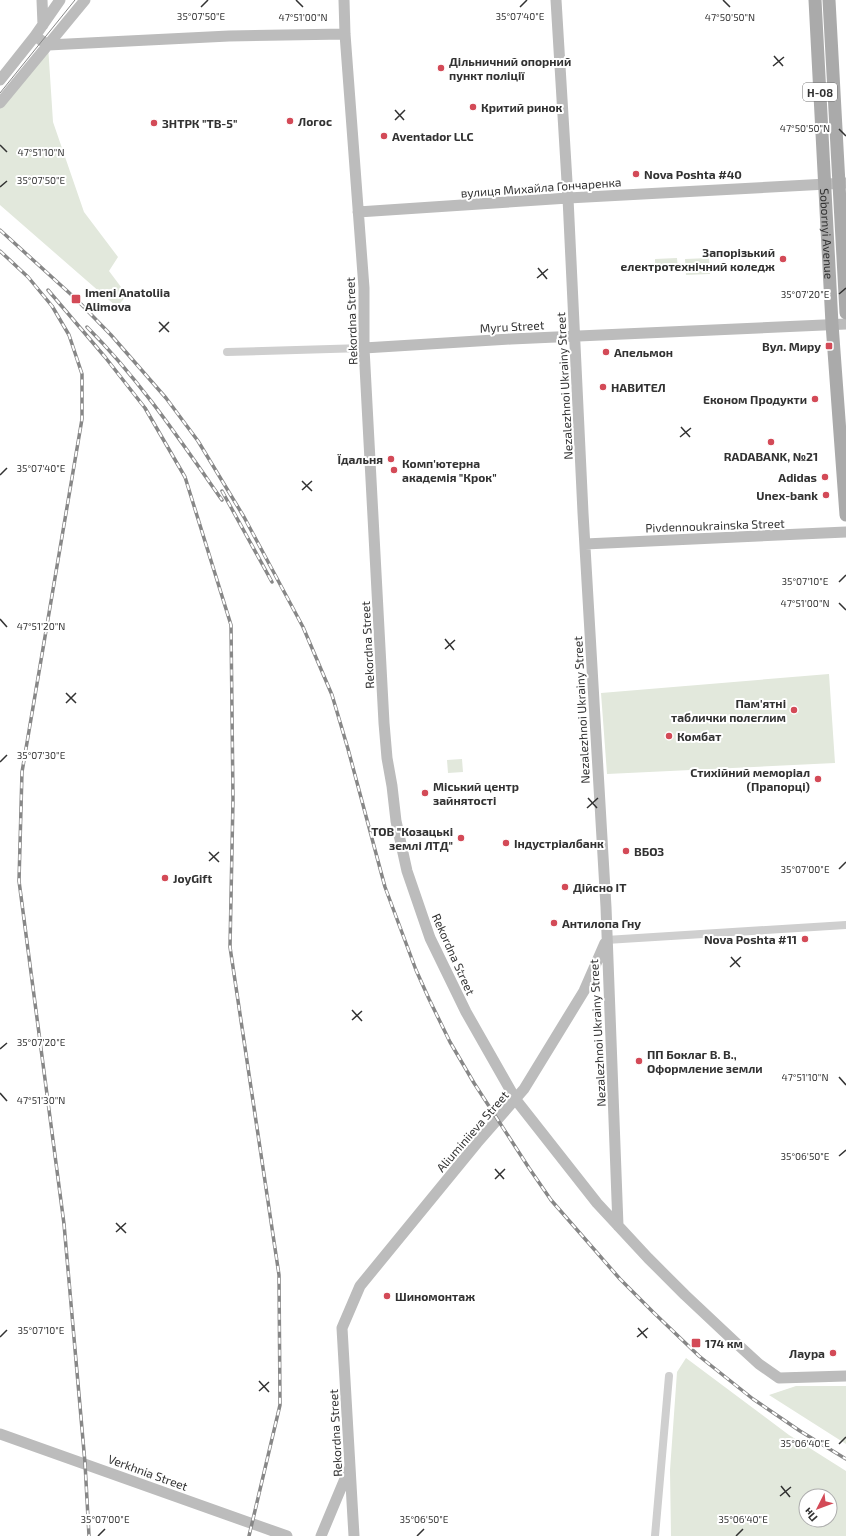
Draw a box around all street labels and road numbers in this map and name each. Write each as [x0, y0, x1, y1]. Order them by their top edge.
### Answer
road number: Н-08 [803, 83, 837, 101]
street label: вулиця Михайла Гончаренка [460, 174, 622, 201]
street label: Sobornyi Avenue [818, 188, 837, 279]
street label: Rekordna Street [342, 277, 360, 365]
street label: Nezalezhnoi Ukrainy Street [553, 311, 575, 460]
street label: Myru Street [479, 317, 545, 335]
street label: Pivdennoukrainska Street [645, 516, 785, 534]
street label: Rekordna Street [358, 600, 376, 689]
street label: Nezalezhnoi Ukrainy Street [570, 635, 592, 784]
street label: Rekordna Street [430, 911, 478, 997]
street label: Nezalezhnoi Ukrainy Street [586, 958, 608, 1107]
street label: Aliuminiieva Street [433, 1087, 511, 1174]
street label: Rekordna Street [326, 1388, 344, 1477]
street label: Verkhnia Street [106, 1451, 190, 1493]

